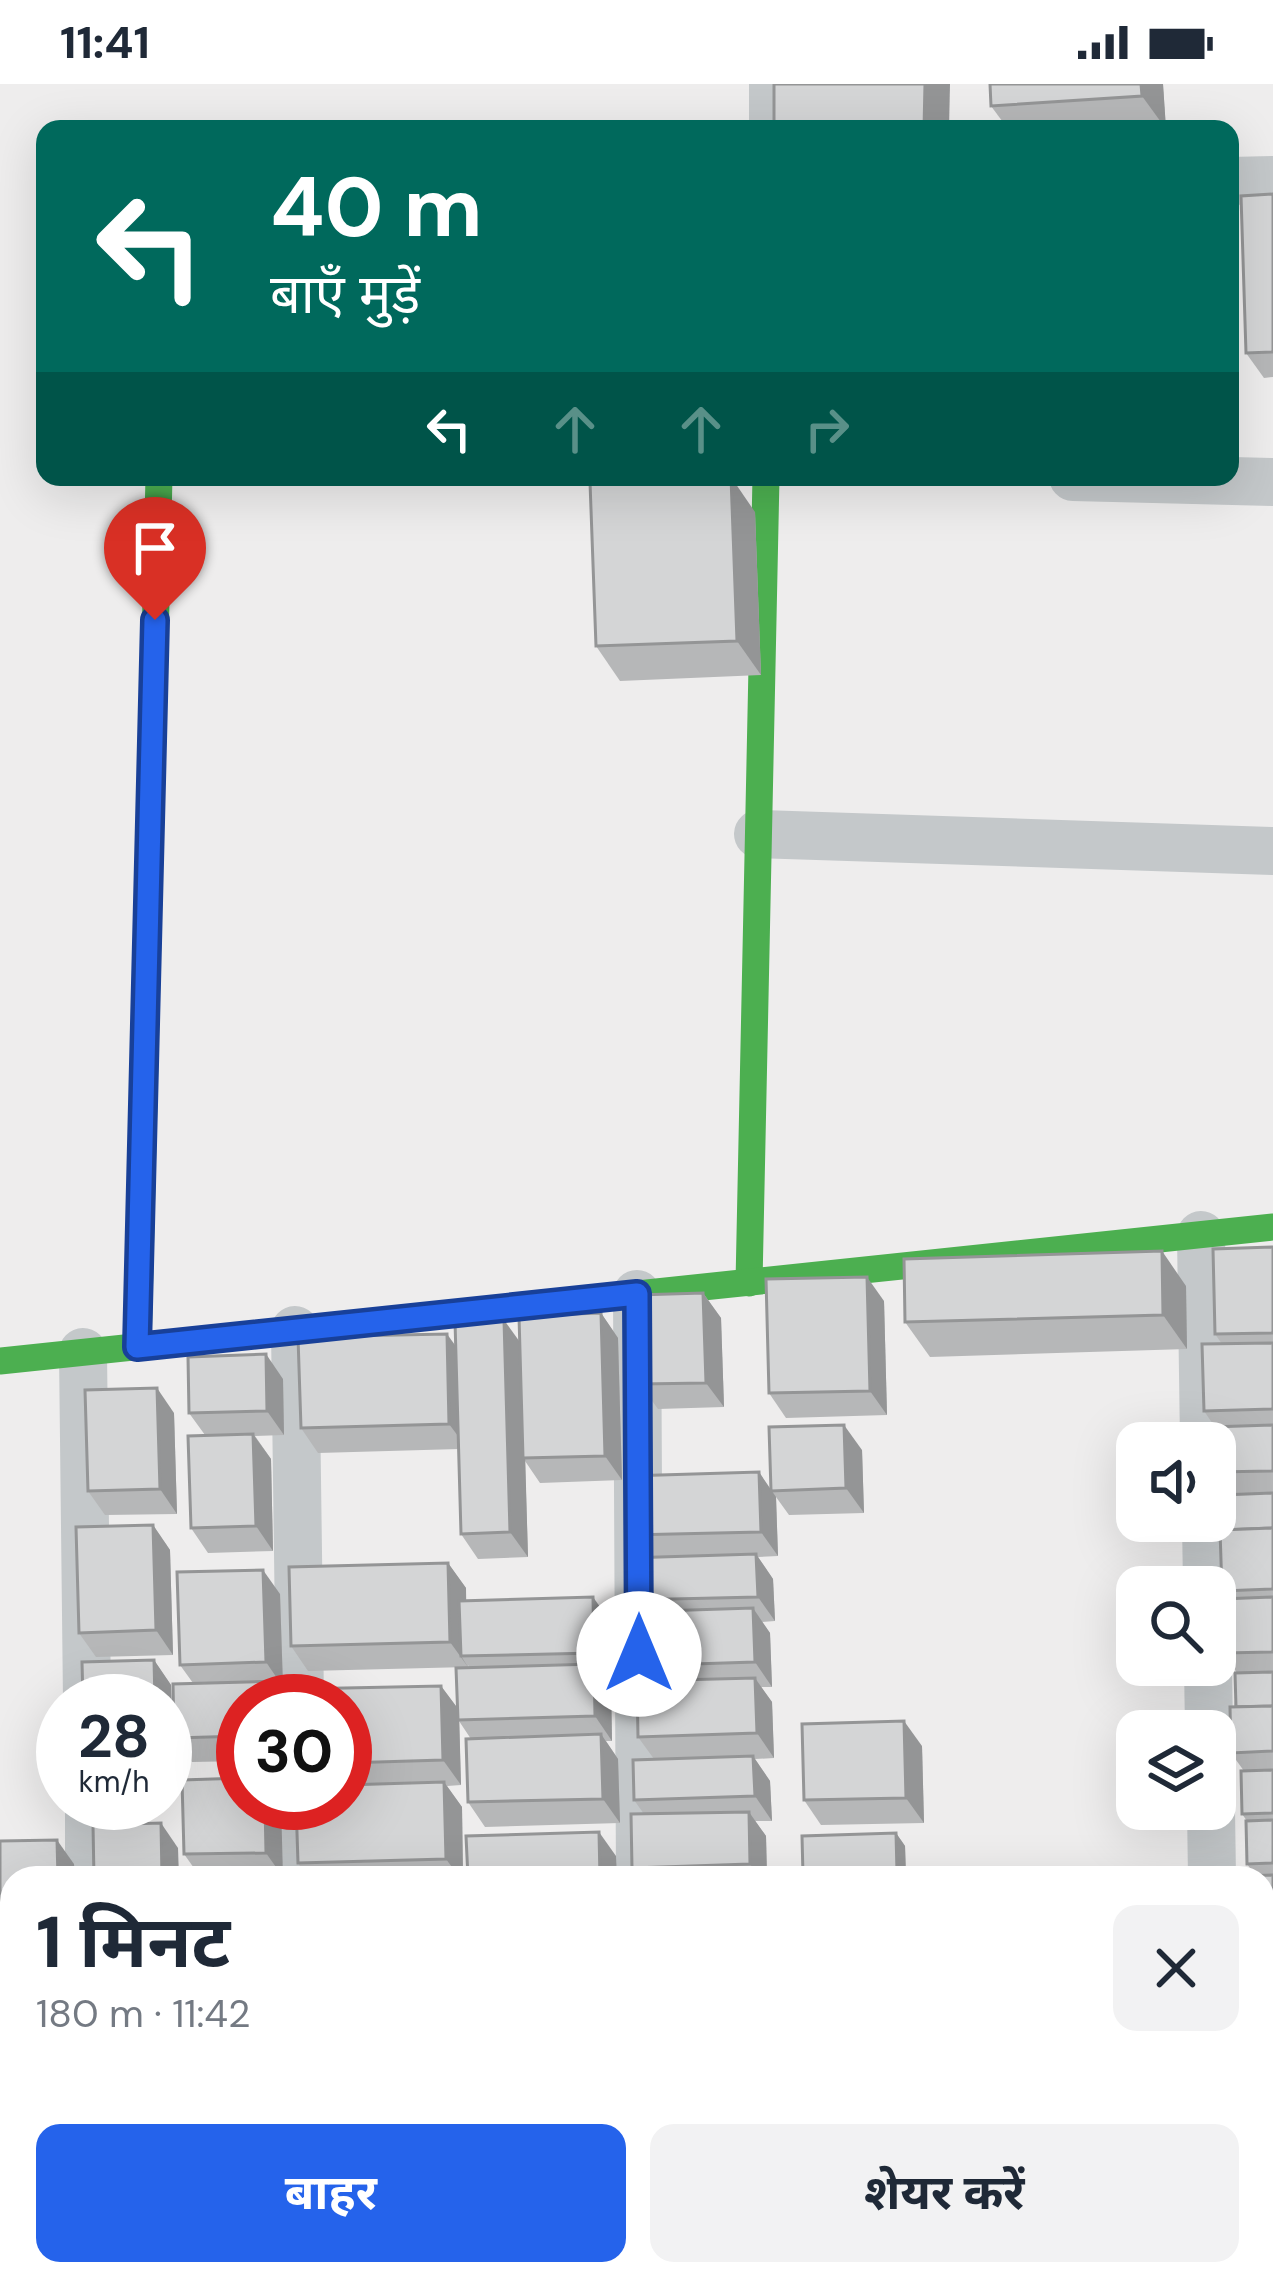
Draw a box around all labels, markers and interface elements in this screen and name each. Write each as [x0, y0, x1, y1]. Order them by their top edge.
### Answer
text: 11:41 [60, 13, 150, 72]
text: 40 m [270, 153, 483, 262]
icon: left [72, 168, 228, 324]
text: बाएँ मुड़ें [270, 259, 420, 330]
icon: left [416, 396, 482, 462]
icon: ahead [542, 396, 608, 462]
icon: ahead [668, 396, 734, 462]
icon: right [794, 396, 860, 462]
pin [104, 497, 206, 620]
icon: arrive [122, 515, 188, 581]
map controls [1116, 1422, 1236, 1830]
button: sound [1116, 1422, 1236, 1542]
button: search [1116, 1566, 1236, 1686]
position arrow [576, 1591, 702, 1717]
speed limit sign: 30 [216, 1674, 372, 1830]
text: 28 [78, 1697, 150, 1776]
button: layers [1116, 1710, 1236, 1830]
text: km/h [79, 1762, 149, 1801]
text: 1 मिनट [36, 1896, 230, 1989]
button: close [1113, 1905, 1239, 2031]
text: 180 m · 11:42 [36, 1988, 251, 2039]
button: बाहर [36, 2124, 626, 2262]
button: शेयर करें [650, 2124, 1239, 2262]

